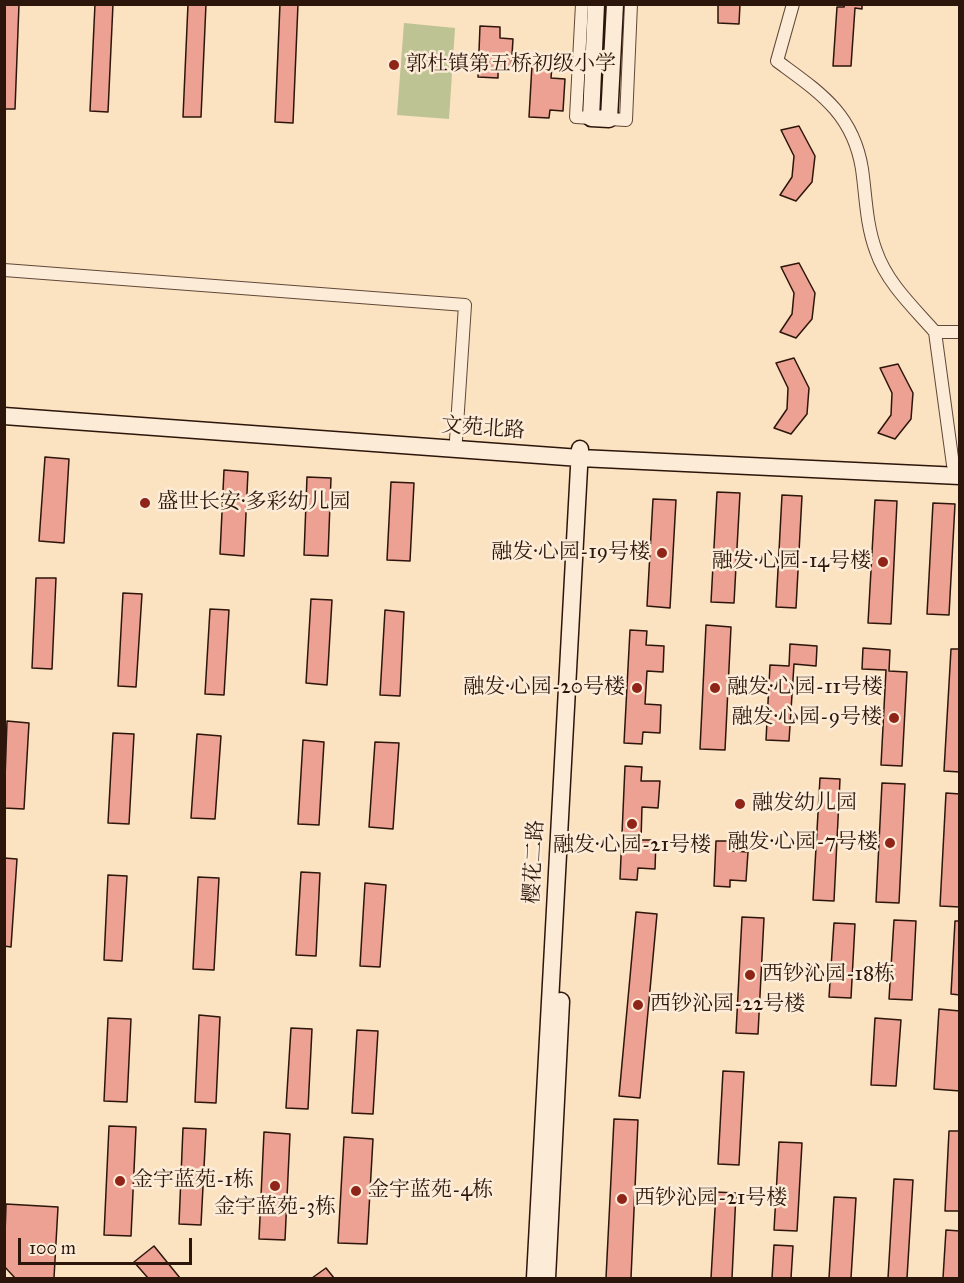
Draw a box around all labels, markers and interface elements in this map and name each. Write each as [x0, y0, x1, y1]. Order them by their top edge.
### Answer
place label: 郭杜镇第五桥初级小学 [406, 52, 616, 78]
marker: 郭杜镇第五桥初级小学 [387, 58, 401, 72]
street label: 文苑北路 [440, 414, 526, 444]
place label: 盛世长安·多彩幼儿园 [157, 490, 351, 516]
marker: 盛世长安·多彩幼儿园 [138, 496, 152, 510]
place label: 融发·心园-19号楼 [491, 540, 650, 566]
marker: 融发·心园-19号楼 [655, 546, 669, 560]
place label: 融发·心园-14号楼 [712, 549, 871, 575]
marker: 融发·心园-14号楼 [876, 555, 890, 569]
place label: 融发·心园-20号楼 [463, 675, 625, 701]
place label: 融发·心园-11号楼 [727, 675, 883, 701]
marker: 融发·心园-20号楼 [630, 681, 644, 695]
marker: 融发·心园-11号楼 [708, 681, 722, 695]
place label: 融发·心园-9号楼 [732, 705, 882, 731]
marker: 融发·心园-9号楼 [887, 711, 901, 725]
place label: 融发幼儿园 [752, 791, 857, 817]
marker: 融发幼儿园 [733, 797, 747, 811]
marker: 融发·心园-21号楼 [625, 817, 639, 831]
street label: 樱花二路 [520, 819, 550, 905]
place label: 融发·心园-7号楼 [728, 830, 878, 856]
place label: 融发·心园-21号楼 [553, 833, 711, 859]
marker: 融发·心园-7号楼 [883, 836, 897, 850]
place label: 西钞沁园-18栋 [762, 962, 895, 988]
marker: 西钞沁园-18栋 [743, 968, 757, 982]
place label: 西钞沁园-22号楼 [650, 992, 805, 1018]
marker: 西钞沁园-22号楼 [631, 998, 645, 1012]
place label: 金宇蓝苑-1栋 [132, 1168, 254, 1194]
marker: 金宇蓝苑-1栋 [113, 1174, 127, 1188]
place label: 金宇蓝苑-4栋 [368, 1178, 493, 1204]
marker: 金宇蓝苑-3栋 [268, 1179, 282, 1193]
marker: 金宇蓝苑-4栋 [349, 1184, 363, 1198]
place label: 西钞沁园-21号楼 [634, 1186, 787, 1212]
marker: 西钞沁园-21号楼 [615, 1192, 629, 1206]
place label: 金宇蓝苑-3栋 [214, 1195, 336, 1221]
scale bar [21, 1226, 195, 1264]
text: 100 m [29, 1237, 76, 1259]

